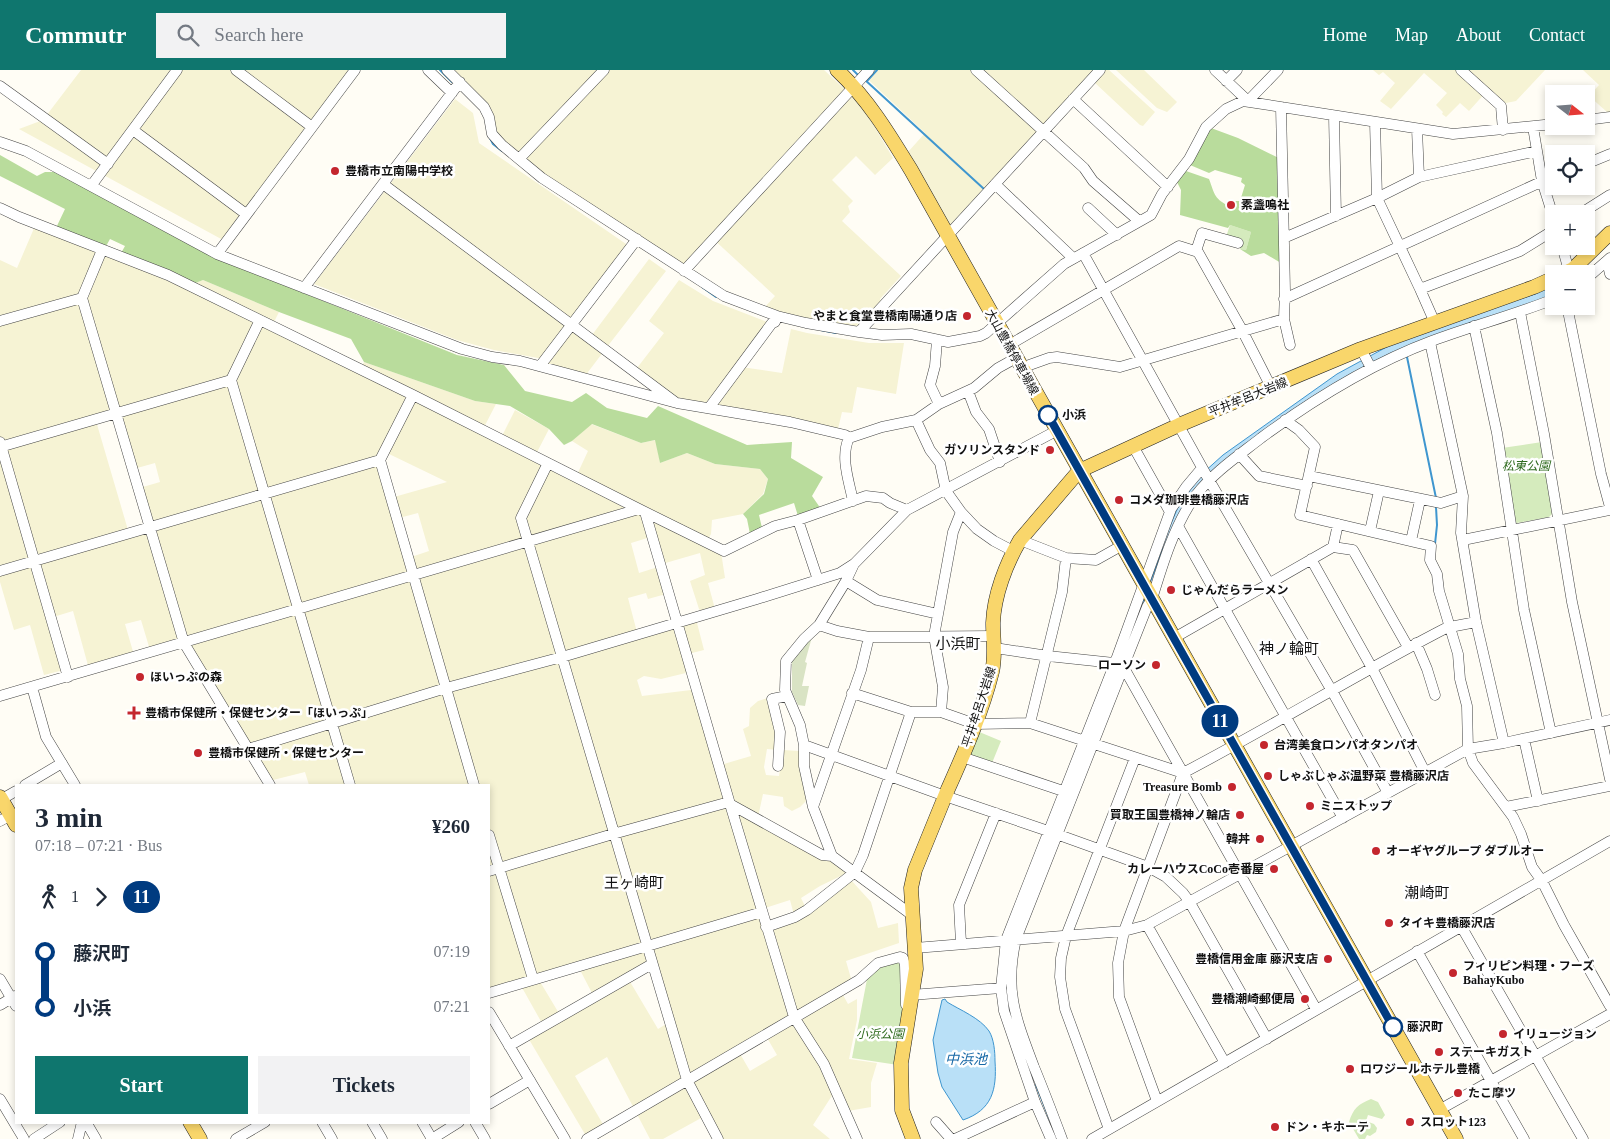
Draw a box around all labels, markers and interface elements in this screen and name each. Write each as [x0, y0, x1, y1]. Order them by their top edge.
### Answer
search box [156, 13, 506, 58]
icon: search [174, 21, 202, 49]
text: Commutr [25, 22, 126, 48]
text: Search here [214, 24, 303, 45]
text: Home [1323, 25, 1367, 45]
text: Map [1395, 25, 1428, 45]
text: About [1456, 25, 1501, 45]
text: Contact [1529, 25, 1585, 45]
north arrow [1545, 85, 1595, 135]
map controls [1545, 85, 1595, 315]
button: locate [1545, 145, 1595, 195]
place label: 豊橋市立南陽中学校 [345, 164, 453, 178]
marker: 豊橋市立南陽中学校 [329, 165, 341, 177]
place label: 素盞鳴社 [1241, 198, 1289, 212]
marker: 素盞鳴社 [1225, 199, 1237, 211]
button: + [1545, 205, 1595, 255]
button: − [1545, 265, 1595, 315]
street label: 大山豊橋停車場線 [983, 307, 1041, 397]
place label: やまと食堂豊橋南陽通り店 [813, 309, 957, 323]
marker: やまと食堂豊橋南陽通り店 [961, 310, 973, 322]
street label: 平井牟呂大岩線 [1206, 375, 1290, 419]
marker: 小浜 [1038, 405, 1058, 425]
place label: 小浜 [1062, 408, 1086, 422]
place label: ガソリンスタンド [944, 443, 1040, 457]
marker: ガソリンスタンド [1044, 444, 1056, 456]
park label: 松東公園 [1502, 459, 1552, 473]
place label: コメダ珈琲豊橋藤沢店 [1129, 493, 1249, 507]
marker: コメダ珈琲豊橋藤沢店 [1113, 494, 1125, 506]
place label: じゃんだらラーメン [1181, 583, 1289, 597]
marker: じゃんだらラーメン [1165, 584, 1177, 596]
district label: 小浜町 [935, 636, 981, 652]
district label: 神ノ輪町 [1259, 640, 1319, 657]
place label: ローソン [1098, 658, 1146, 672]
marker: ローソン [1150, 659, 1162, 671]
street label: 平井牟呂大岩線 [959, 665, 999, 749]
place label: ほいっぷの森 [150, 670, 222, 684]
marker: ほいっぷの森 [134, 671, 146, 683]
line badge: 11 [1198, 705, 1242, 737]
marker: 豊橋市保健所・保健センター「ほいっぷ」 [127, 706, 141, 720]
place label: 豊橋市保健所・保健センター「ほいっぷ」 [145, 706, 373, 720]
text: 11 [1211, 711, 1229, 731]
place label: 台湾美食ロンパオタンパオ [1274, 738, 1418, 752]
marker: 台湾美食ロンパオタンパオ [1258, 739, 1270, 751]
place label: 豊橋市保健所・保健センター [208, 746, 364, 760]
marker: 豊橋市保健所・保健センター [192, 747, 204, 759]
place label: しゃぶしゃぶ温野菜 豊橋藤沢店 [1278, 769, 1449, 783]
marker: しゃぶしゃぶ温野菜 豊橋藤沢店 [1262, 770, 1274, 782]
place label: Treasure Bomb [1143, 780, 1222, 794]
marker: Treasure Bomb [1226, 781, 1238, 793]
place label: ミニストップ [1320, 799, 1392, 813]
marker: ミニストップ [1304, 800, 1316, 812]
text: 3 min [35, 802, 103, 833]
place label: 買取王国豊橋神ノ輪店 [1110, 808, 1230, 822]
marker: 買取王国豊橋神ノ輪店 [1234, 809, 1246, 821]
text: ¥260 [432, 816, 470, 837]
place label: 韓丼 [1226, 832, 1250, 846]
marker: 韓丼 [1254, 833, 1266, 845]
text: 07:18 – 07:21 · Bus [35, 837, 162, 854]
place label: オーギヤグループ ダブルオー [1386, 844, 1544, 858]
marker: オーギヤグループ ダブルオー [1370, 845, 1382, 857]
place label: カレーハウスCoCo壱番屋 [1127, 862, 1264, 876]
marker: カレーハウスCoCo壱番屋 [1268, 863, 1280, 875]
district label: 王ヶ崎町 [604, 875, 664, 891]
icon: walk [35, 883, 63, 911]
icon: forward [87, 883, 115, 911]
district label: 潮崎町 [1404, 885, 1450, 901]
text: 11 [133, 887, 150, 907]
text: 1 [71, 888, 79, 905]
place label: タイキ豊橋藤沢店 [1399, 916, 1495, 930]
marker: タイキ豊橋藤沢店 [1383, 917, 1395, 929]
text: 藤沢町 [73, 943, 130, 964]
text: 07:19 [434, 943, 470, 960]
place label: 豊橋信用金庫 藤沢支店 [1195, 952, 1318, 966]
marker: 豊橋信用金庫 藤沢支店 [1322, 953, 1334, 965]
place label: フィリピン料理・フーズ BahayKubo [1463, 959, 1594, 987]
marker: フィリピン料理・フーズ BahayKubo [1447, 967, 1459, 979]
place label: 豊橋潮崎郵便局 [1211, 992, 1295, 1006]
marker: 豊橋潮崎郵便局 [1299, 993, 1311, 1005]
text: 小浜 [73, 998, 111, 1019]
text: 07:21 [434, 998, 470, 1015]
marker: 藤沢町 [1383, 1017, 1403, 1037]
place label: 藤沢町 [1407, 1020, 1443, 1034]
park label: 小浜公園 [856, 1027, 906, 1041]
place label: イリュージョン [1513, 1027, 1597, 1041]
marker: イリュージョン [1497, 1028, 1509, 1040]
place label: ステーキガスト [1449, 1045, 1533, 1059]
marker: ステーキガスト [1433, 1046, 1445, 1058]
water label: 中浜池 [945, 1052, 989, 1067]
button: Start [35, 1056, 248, 1114]
button: Tickets [258, 1056, 470, 1114]
place label: ロワジールホテル豊橋 [1360, 1062, 1481, 1076]
marker: ロワジールホテル豊橋 [1344, 1063, 1356, 1075]
place label: たこ摩ツ [1468, 1086, 1516, 1100]
marker: たこ摩ツ [1452, 1087, 1464, 1099]
place label: スロット123 [1420, 1115, 1486, 1129]
marker: スロット123 [1404, 1116, 1416, 1128]
place label: ドン・キホーテ [1285, 1120, 1369, 1134]
marker: ドン・キホーテ [1269, 1121, 1281, 1133]

